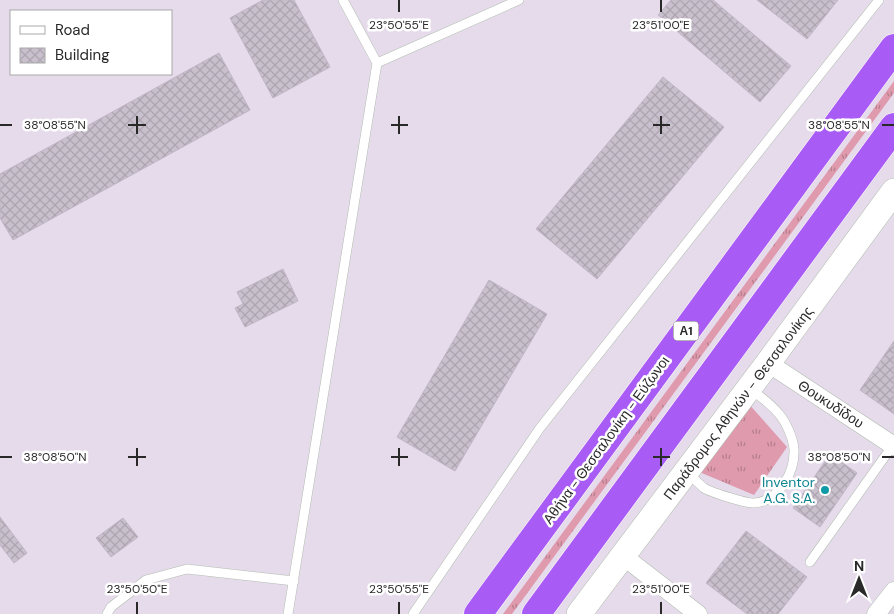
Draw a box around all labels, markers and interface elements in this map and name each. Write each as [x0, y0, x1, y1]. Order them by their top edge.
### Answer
legend [10, 10, 172, 75]
text: 23°50'55"E [369, 17, 429, 33]
text: 23°51'00"E [632, 17, 690, 33]
text: Road [55, 20, 90, 40]
text: Building [55, 45, 110, 65]
text: 38°08'55"N [24, 117, 86, 133]
text: 38°08'55"N [808, 117, 870, 133]
street label: Παράδρομος Αθηνών - Θεσσαλονίκης [659, 302, 817, 503]
road number: Α1 [674, 322, 698, 341]
street label: Αθήνα - Θεσσαλονίκη - Εύζωνοι [539, 353, 673, 527]
street label: Θουκυδίδου [795, 376, 867, 432]
text: 38°08'50"N [24, 449, 86, 465]
text: 38°08'50"N [808, 449, 870, 465]
place label: Inventor A.G. S.A. [762, 473, 815, 507]
marker: Inventor A.G. S.A. [819, 484, 831, 496]
north arrow [834, 554, 884, 604]
text: N [854, 557, 864, 575]
text: 23°50'50"E [107, 581, 168, 597]
text: 23°50'55"E [369, 581, 429, 597]
text: 23°51'00"E [632, 581, 690, 597]

